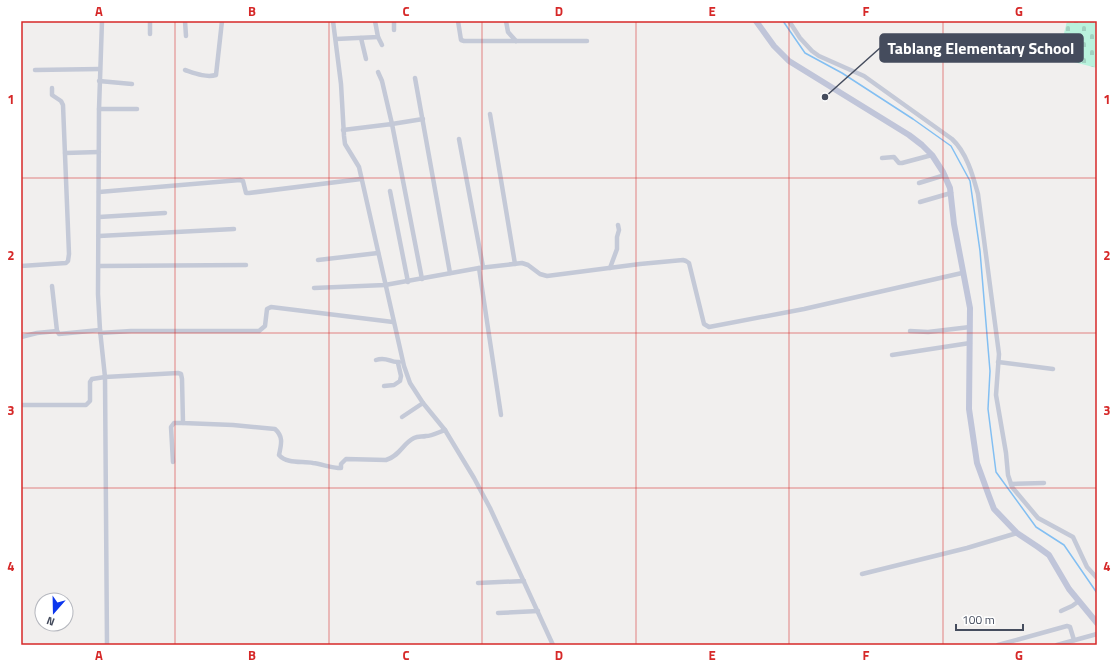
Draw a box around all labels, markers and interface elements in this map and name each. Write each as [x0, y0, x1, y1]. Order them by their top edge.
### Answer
text: A [95, 1, 103, 21]
text: B [248, 1, 256, 21]
text: C [402, 1, 410, 21]
text: D [555, 1, 563, 21]
text: E [708, 1, 716, 21]
text: F [863, 1, 870, 21]
text: G [1015, 1, 1023, 21]
callout: Tablang Elementary School [880, 34, 1083, 62]
text: Tablang Elementary School [888, 36, 1074, 60]
text: 1 [7, 89, 15, 109]
text: 1 [1103, 89, 1111, 109]
text: 2 [7, 245, 15, 265]
text: 2 [1103, 245, 1111, 265]
text: 3 [7, 400, 15, 420]
text: 3 [1103, 400, 1111, 420]
text: 4 [7, 556, 15, 576]
text: 4 [1103, 556, 1111, 576]
north arrow [34, 592, 74, 632]
scale bar [956, 606, 1023, 632]
text: 100 m [962, 610, 995, 629]
text: N [44, 613, 57, 630]
text: A [95, 645, 103, 665]
text: B [248, 645, 256, 665]
text: C [402, 645, 410, 665]
text: D [555, 645, 563, 665]
text: E [708, 645, 716, 665]
text: F [863, 645, 870, 665]
text: G [1015, 645, 1023, 665]

